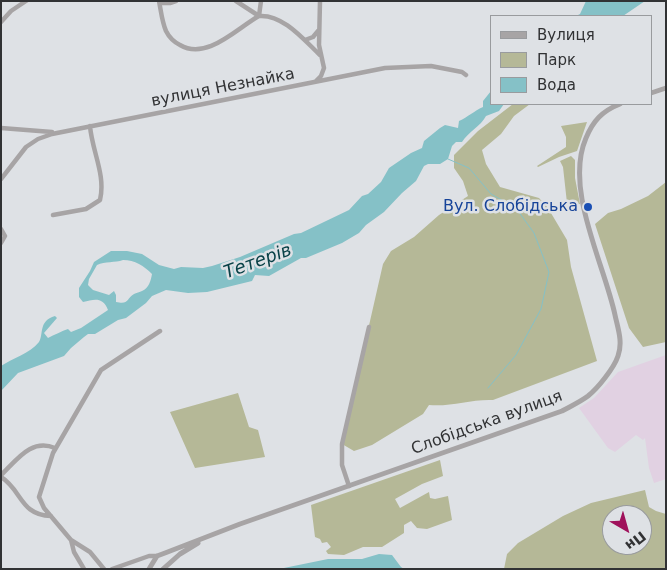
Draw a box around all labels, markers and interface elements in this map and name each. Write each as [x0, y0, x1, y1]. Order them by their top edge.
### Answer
legend [490, 15, 652, 105]
text: Вулиця [537, 26, 595, 44]
text: Парк [537, 51, 576, 69]
street label: вулиця Незнайка [150, 65, 296, 111]
text: Вода [537, 76, 576, 94]
place label: Вул. Слобідська [443, 197, 578, 217]
marker: Вул. Слобідська [582, 201, 594, 213]
water label: Тетерів [221, 240, 295, 284]
street label: Слобідська вулиця [409, 387, 565, 459]
north arrow [602, 505, 652, 555]
text: Пн [622, 528, 649, 554]

